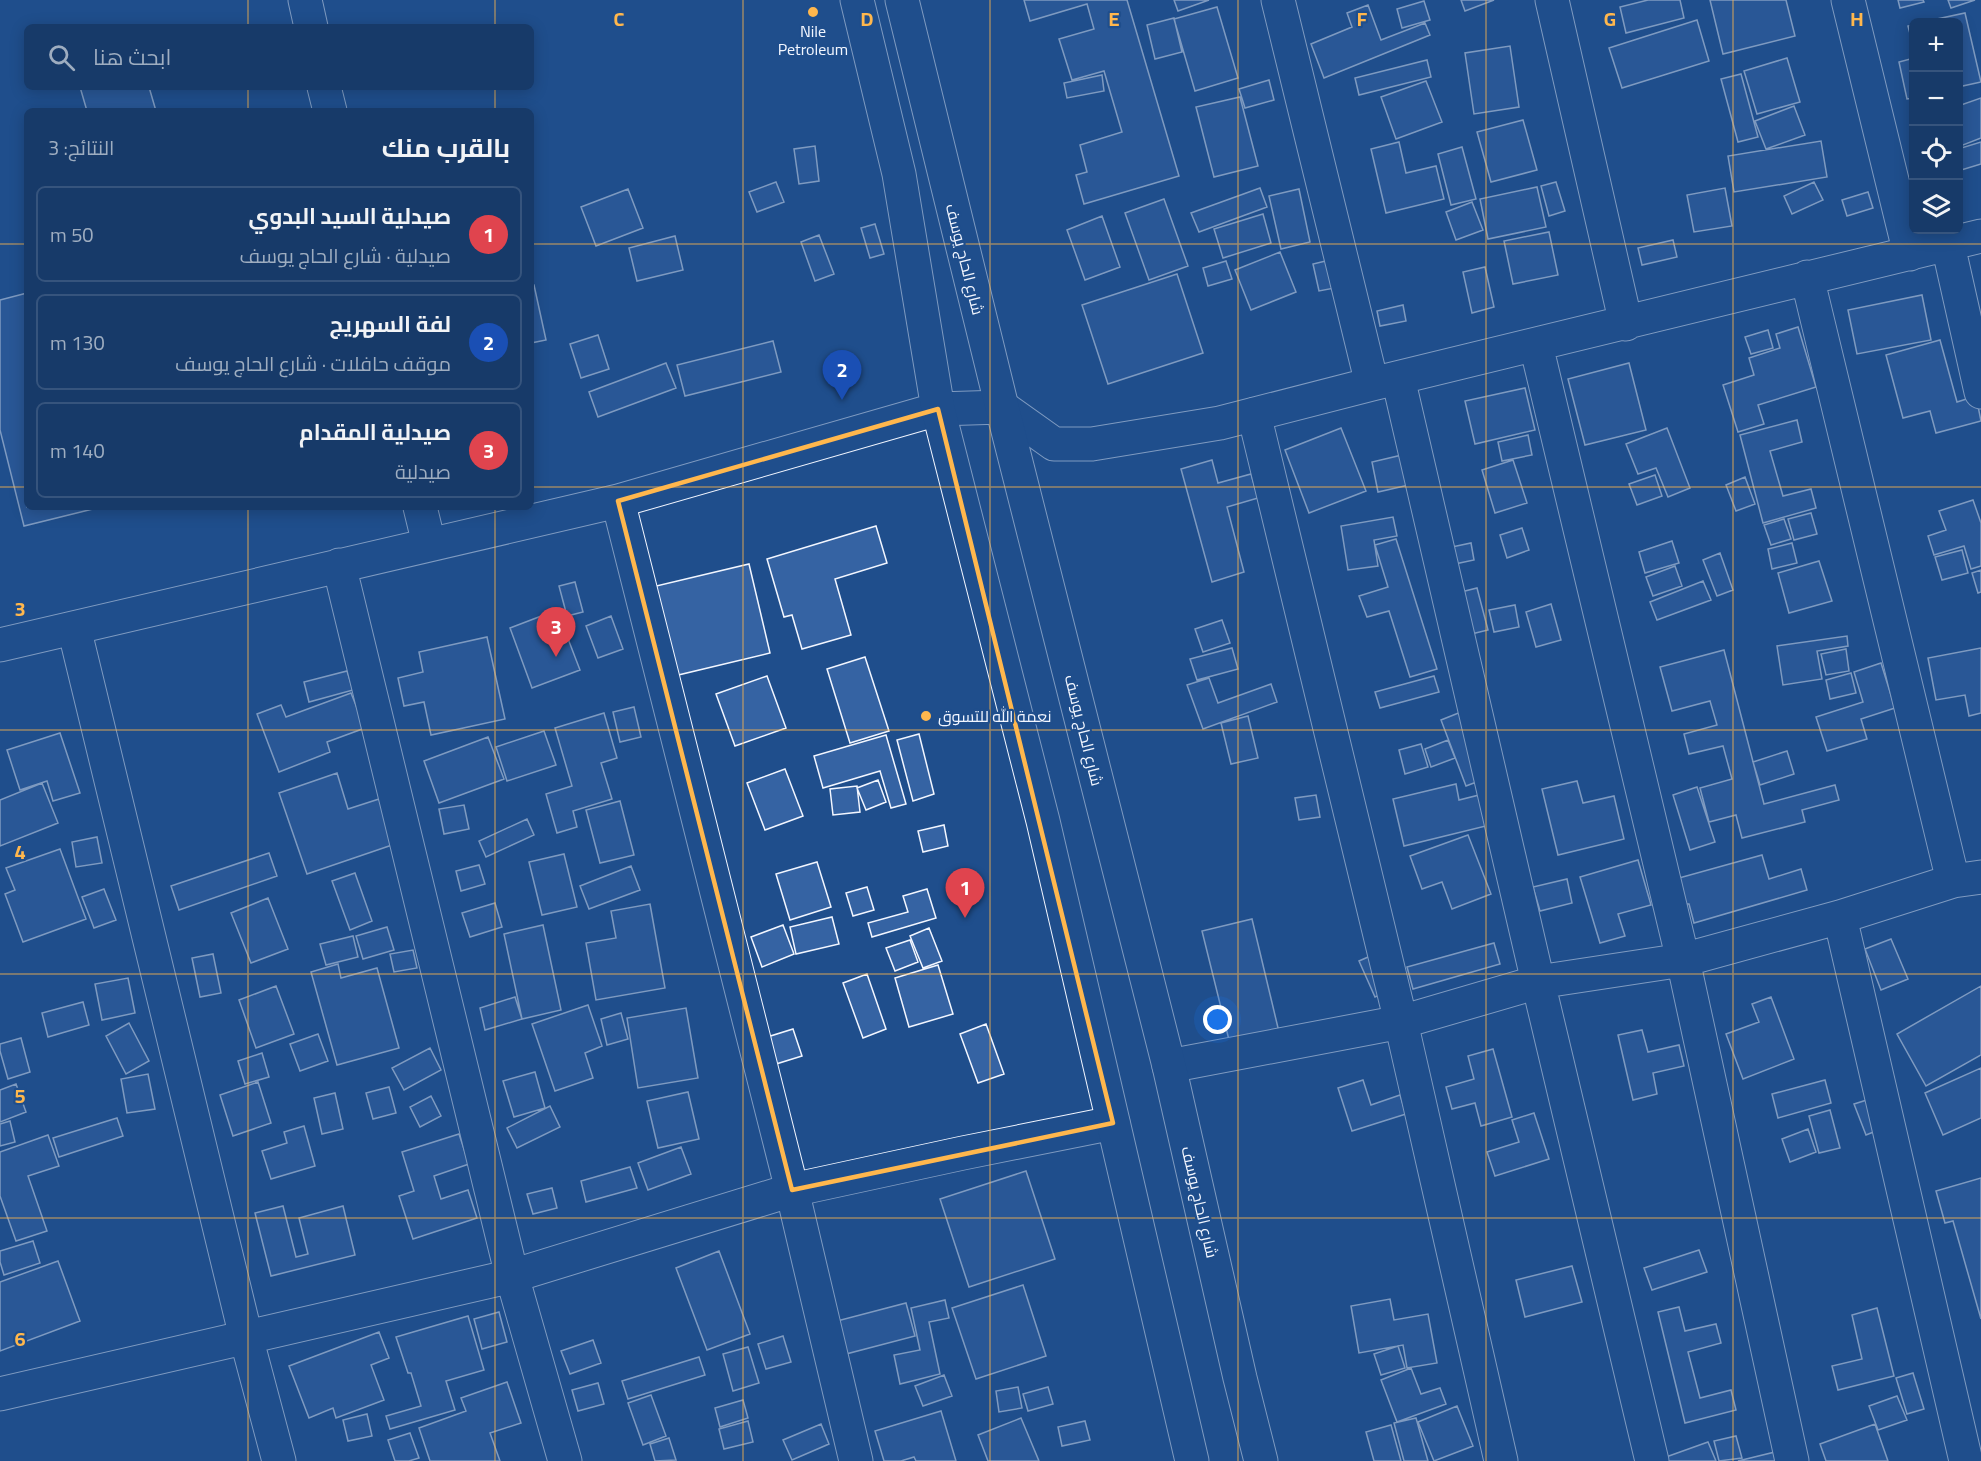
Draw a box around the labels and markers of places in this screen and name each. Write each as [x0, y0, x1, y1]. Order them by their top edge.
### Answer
marker: Nile Petroleum [806, 5, 820, 19]
place label: Nile Petroleum [778, 16, 848, 64]
pin: 2 [822, 350, 862, 400]
pin: 3 [536, 608, 576, 657]
place label: نعمة الله للتسوق [938, 701, 1052, 731]
marker: نعمة الله للتسوق [919, 709, 933, 723]
pin: 1 [946, 868, 984, 918]

